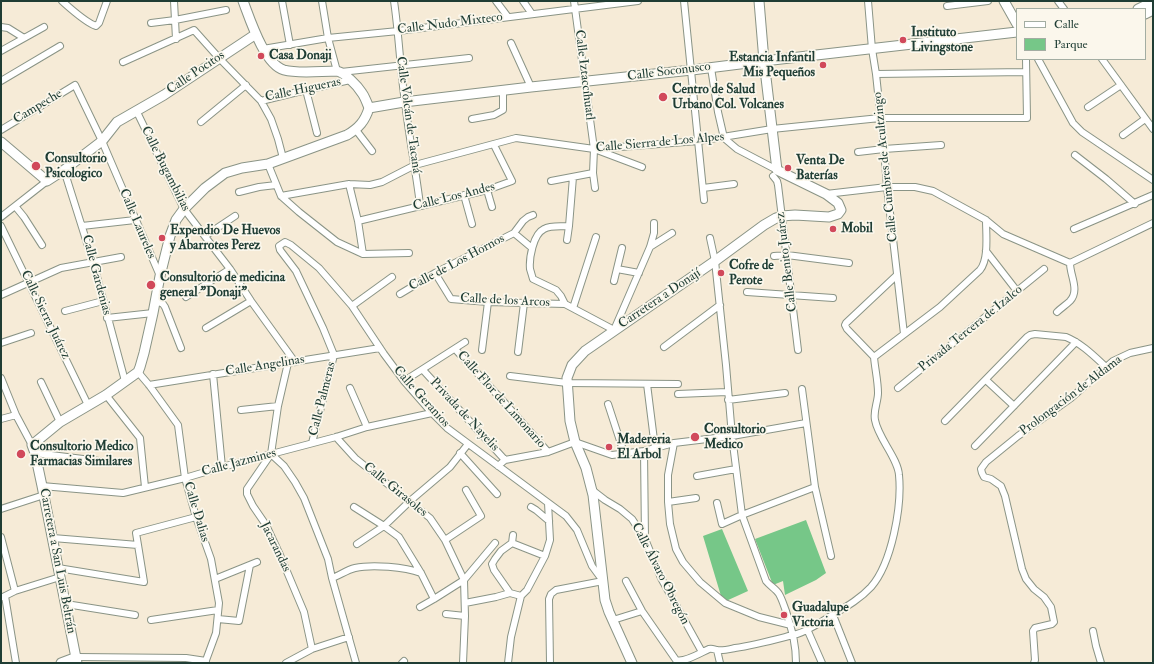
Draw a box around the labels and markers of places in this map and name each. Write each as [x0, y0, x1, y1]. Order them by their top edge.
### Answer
place label: Instituto Livingstone [911, 25, 973, 56]
marker: Instituto Livingstone [898, 35, 908, 45]
place label: Casa Donaji [269, 48, 332, 64]
place label: Estancia Infantil Mis Pequeños [729, 50, 815, 81]
marker: Casa Donaji [256, 51, 266, 61]
marker: Estancia Infantil Mis Pequeños [818, 60, 828, 70]
place label: Centro de Salud Urbano Col. Volcanes [672, 82, 784, 113]
marker: Centro de Salud Urbano Col. Volcanes [657, 91, 669, 103]
place label: Consultorio Psicologico [45, 151, 107, 182]
place label: Venta De Baterías [796, 153, 844, 184]
marker: Consultorio Psicologico [30, 160, 42, 172]
marker: Venta De Baterías [783, 163, 793, 173]
place label: Mobil [841, 221, 873, 237]
place label: Expendio De Huevos y Abarrotes Perez [170, 223, 280, 254]
marker: Mobil [828, 224, 838, 234]
marker: Expendio De Huevos y Abarrotes Perez [157, 233, 167, 243]
place label: Cofre de Perote [729, 258, 774, 289]
marker: Cofre de Perote [716, 268, 726, 278]
place label: Consultorio de medicina general "Donaji" [160, 270, 285, 301]
marker: Consultorio de medicina general "Donaji" [145, 279, 157, 291]
place label: Consultorio Medico [704, 422, 766, 453]
marker: Consultorio Medico [689, 431, 701, 443]
place label: Madereria El Arbol [617, 432, 671, 463]
place label: Consultorio Medico Farmacias Similares [30, 439, 134, 470]
marker: Madereria El Arbol [604, 442, 614, 452]
marker: Consultorio Medico Farmacias Similares [15, 448, 27, 460]
place label: Guadalupe Victoria [792, 600, 849, 631]
marker: Guadalupe Victoria [779, 610, 789, 620]

